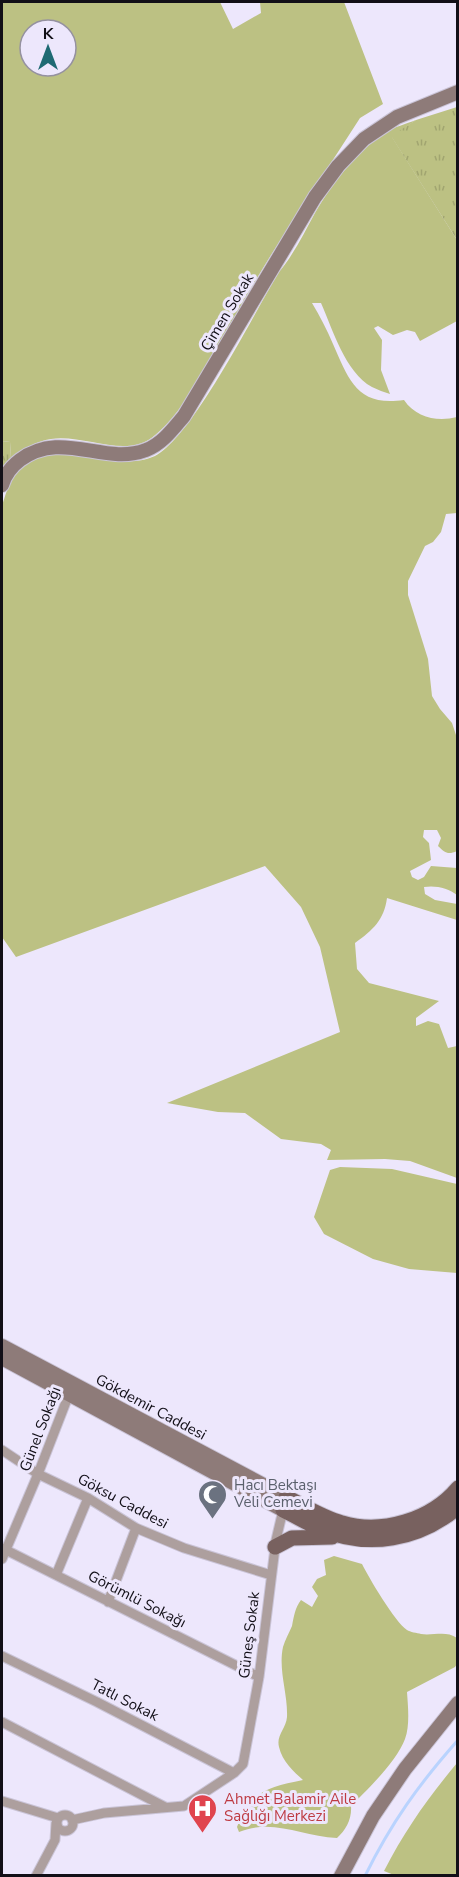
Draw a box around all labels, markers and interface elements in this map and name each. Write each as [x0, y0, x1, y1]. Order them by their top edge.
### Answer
north arrow [18, 18, 78, 78]
text: K [43, 23, 55, 45]
street label: Çimen Sokak [196, 269, 258, 355]
street label: Gökdemir Caddesi [92, 1369, 210, 1445]
street label: Günel Sokağı [15, 1384, 65, 1474]
street label: Göksu Caddesi [74, 1469, 172, 1533]
place label: Hacı Bektaşı Veli Cemevi [233, 1475, 317, 1512]
mosque icon: Hacı Bektaşı Veli Cemevi [197, 1478, 229, 1520]
street label: Görümlü Sokağı [84, 1566, 190, 1632]
street label: Güneş Sokak [234, 1590, 264, 1680]
street label: Tatlı Sokak [88, 1674, 163, 1726]
place label: Ahmet Balamir Aile Sağlığı Merkezi [224, 1789, 356, 1826]
hospital icon: Ahmet Balamir Aile Sağlığı Merkezi [187, 1792, 219, 1834]

